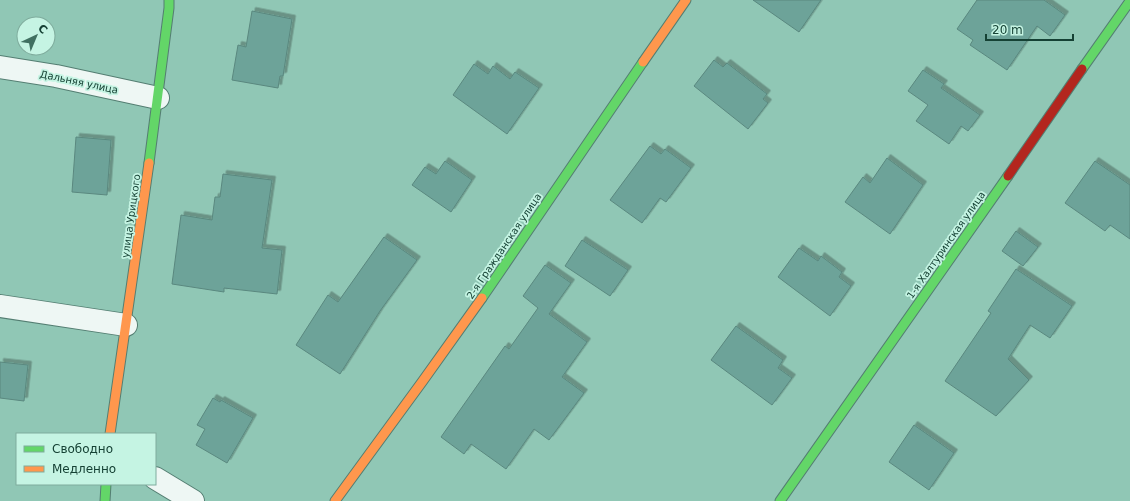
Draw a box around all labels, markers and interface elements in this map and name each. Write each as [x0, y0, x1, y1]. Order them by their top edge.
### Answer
north arrow [16, 16, 56, 56]
scale bar [986, 16, 1073, 42]
text: С [35, 22, 50, 37]
text: 20 m [992, 23, 1023, 37]
street label: Дальняя улица [39, 68, 119, 96]
street label: улица Урицкого [120, 174, 142, 258]
street label: 1-я Халтуринская улица [905, 189, 987, 301]
street label: 2-я Гражданская улица [465, 191, 543, 301]
legend [16, 433, 156, 485]
text: Свободно [52, 442, 113, 456]
text: Медленно [52, 462, 116, 476]

